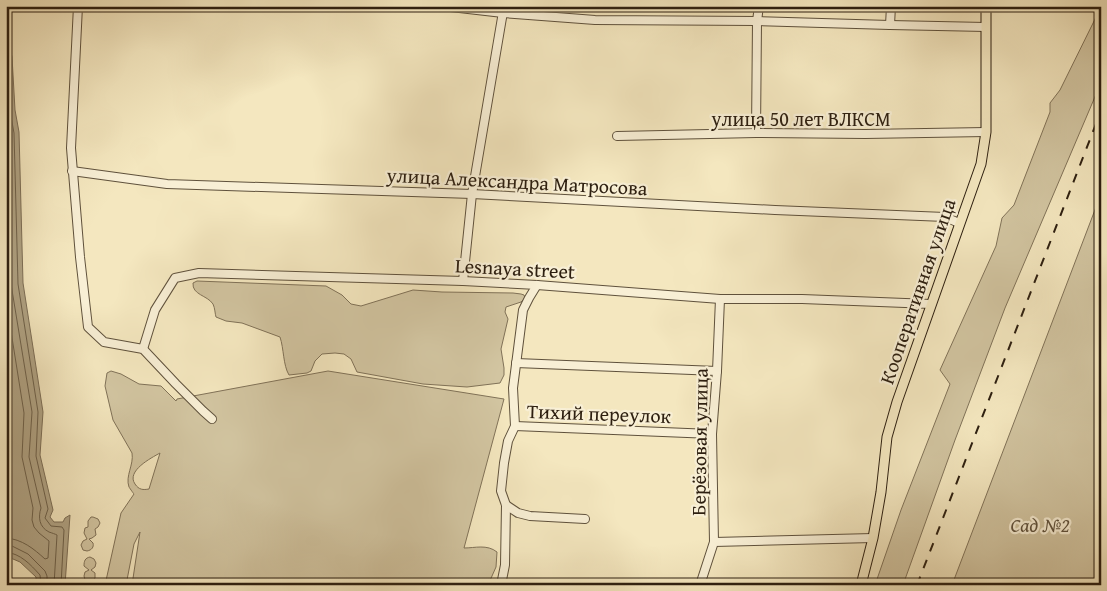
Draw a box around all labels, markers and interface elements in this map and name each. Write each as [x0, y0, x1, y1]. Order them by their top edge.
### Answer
street label: улица 50 лет ВЛКСМ [710, 104, 891, 133]
street label: улица Александра Матросова [385, 160, 649, 202]
street label: Кооперативная улица [872, 194, 963, 388]
street label: Lesnaya street [454, 250, 576, 286]
street label: Берёзовая улица [683, 367, 715, 516]
street label: Тихий переулок [526, 396, 672, 430]
park label: Сад №2 [1010, 510, 1070, 539]

